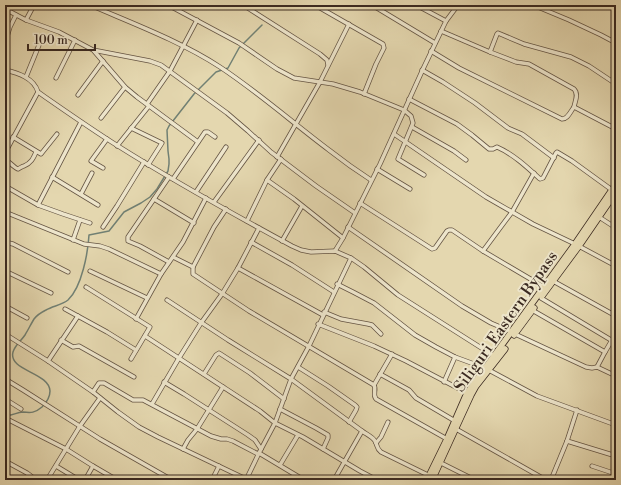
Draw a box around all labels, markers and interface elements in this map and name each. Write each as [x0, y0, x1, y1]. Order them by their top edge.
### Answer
scale bar [28, 26, 95, 52]
text: 100 m [34, 33, 68, 48]
street label: Siliguri Eastern Bypass [450, 247, 562, 396]

